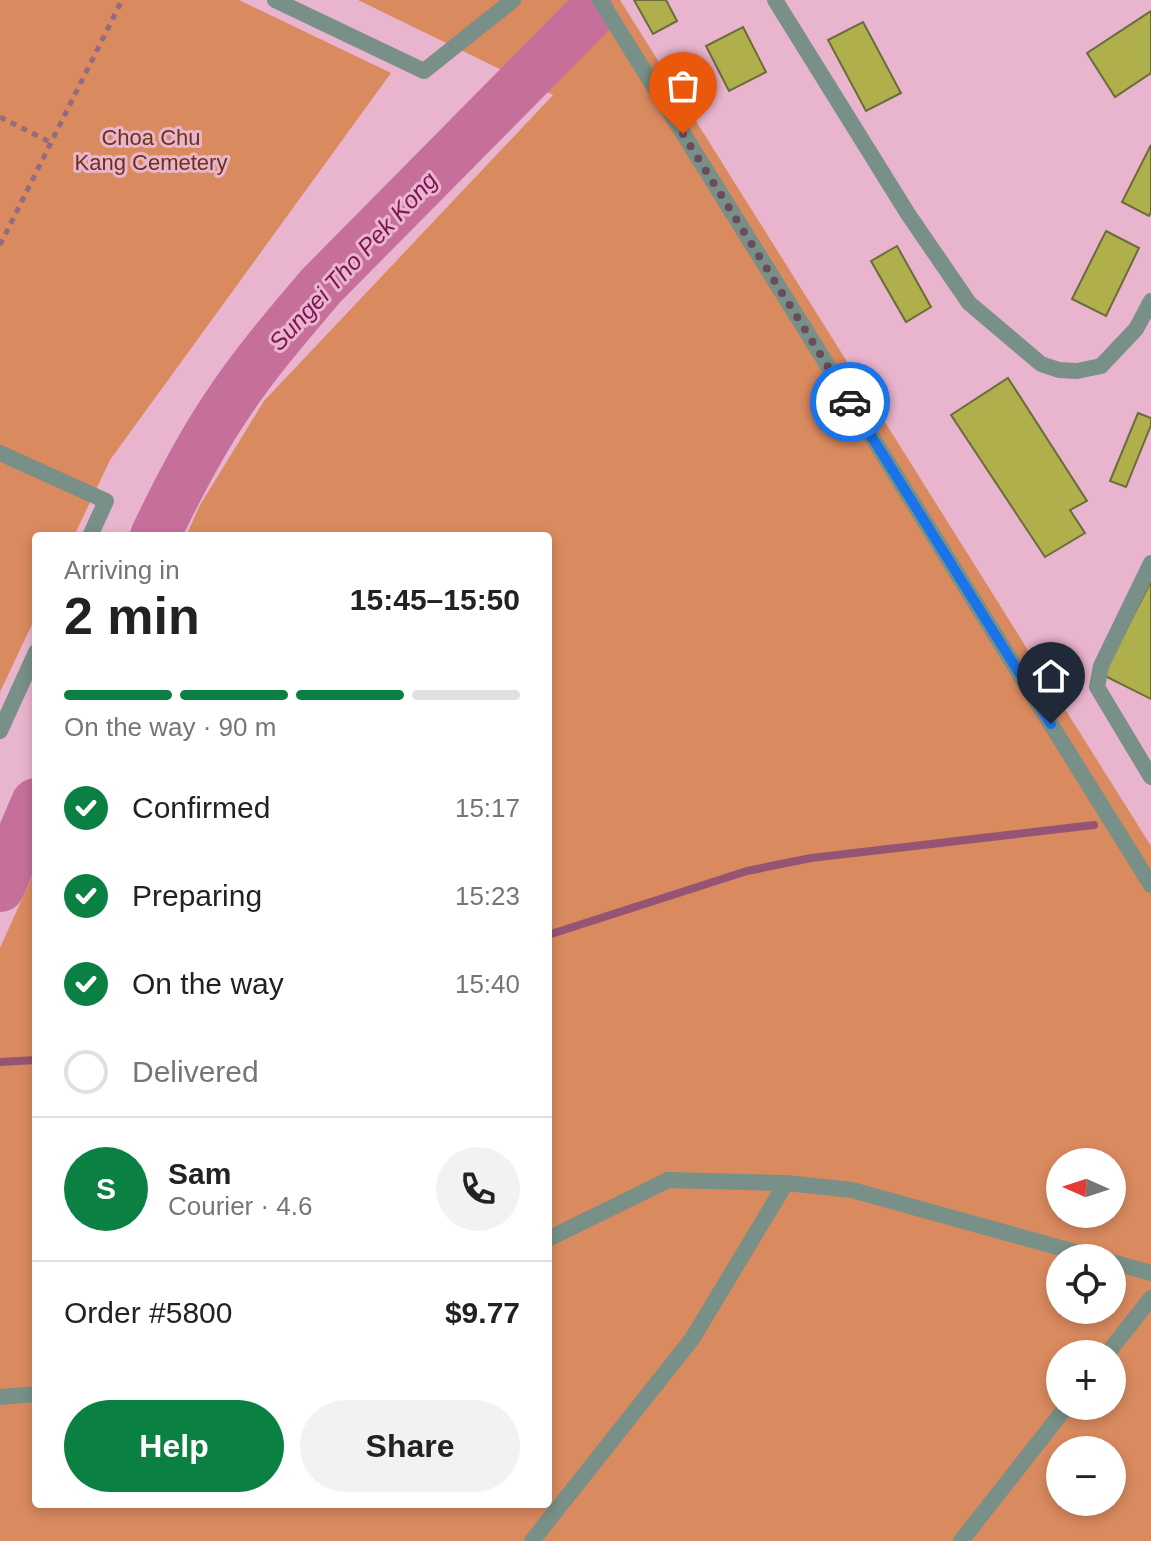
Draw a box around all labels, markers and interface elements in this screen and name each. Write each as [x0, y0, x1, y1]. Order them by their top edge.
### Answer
pin [649, 52, 717, 134]
icon: bag [661, 64, 705, 108]
park label: Choa Chu Kang Cemetery [75, 125, 227, 175]
water label: Sungei Tho Pek Kong [264, 166, 443, 356]
courier [810, 362, 890, 442]
icon: car [828, 380, 872, 424]
text: Arriving in [64, 555, 180, 585]
text: 15:45–15:50 [350, 583, 520, 616]
text: 2 min [64, 587, 200, 645]
pin [1017, 642, 1085, 724]
icon: home [1029, 654, 1073, 698]
text: On the way · 90 m [64, 712, 276, 742]
icon: check [64, 786, 108, 830]
text: Confirmed [132, 791, 270, 824]
text: 15:17 [455, 793, 520, 823]
icon: check [64, 874, 108, 918]
text: Preparing [132, 879, 262, 912]
text: 15:23 [455, 881, 520, 911]
icon: check [64, 962, 108, 1006]
text: On the way [132, 967, 284, 1000]
text: 15:40 [455, 969, 520, 999]
text: Delivered [132, 1055, 259, 1088]
button: phone [436, 1147, 520, 1231]
north arrow [1046, 1148, 1126, 1228]
map controls [1046, 1148, 1126, 1516]
text: Sam [168, 1157, 231, 1190]
text: S [96, 1172, 116, 1205]
text: Courier · 4.6 [168, 1191, 313, 1221]
button: locate [1046, 1244, 1126, 1324]
text: Order #5800 [64, 1296, 232, 1329]
text: $9.77 [445, 1296, 520, 1329]
button: + [1046, 1340, 1126, 1420]
button: Help [64, 1400, 284, 1492]
button: Share [300, 1400, 520, 1492]
button: − [1046, 1436, 1126, 1516]

